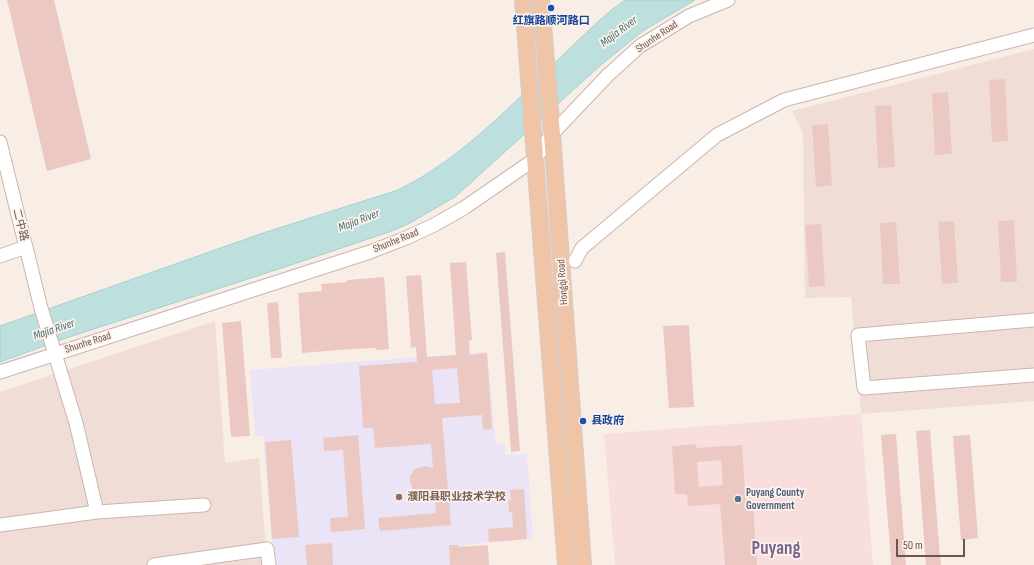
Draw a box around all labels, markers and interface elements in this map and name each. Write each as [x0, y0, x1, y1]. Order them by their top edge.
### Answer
marker: 红旗路顺河路口 [546, 3, 556, 13]
water label: Majia River [598, 13, 640, 51]
place label: 红旗路顺河路口 [513, 14, 589, 28]
street label: Shunhe Road [633, 18, 681, 56]
street label: 二中路 [10, 207, 30, 243]
water label: Majia River [336, 207, 382, 235]
street label: Shunhe Road [371, 226, 421, 256]
street label: Hongqi Road [555, 259, 571, 305]
water label: Majia River [31, 316, 77, 344]
street label: Shunhe Road [63, 329, 113, 357]
place label: 县政府 [591, 414, 624, 428]
marker: 县政府 [578, 416, 588, 426]
place label: Puyang County Government [746, 486, 804, 512]
place label: 濮阳县职业技术学校 [407, 490, 506, 504]
marker: 濮阳县职业技术学校 [394, 492, 404, 502]
marker: Puyang County Government [733, 494, 743, 504]
scale bar [898, 531, 967, 557]
district label: Puyang [752, 538, 800, 560]
text: 50 m [903, 538, 923, 553]

